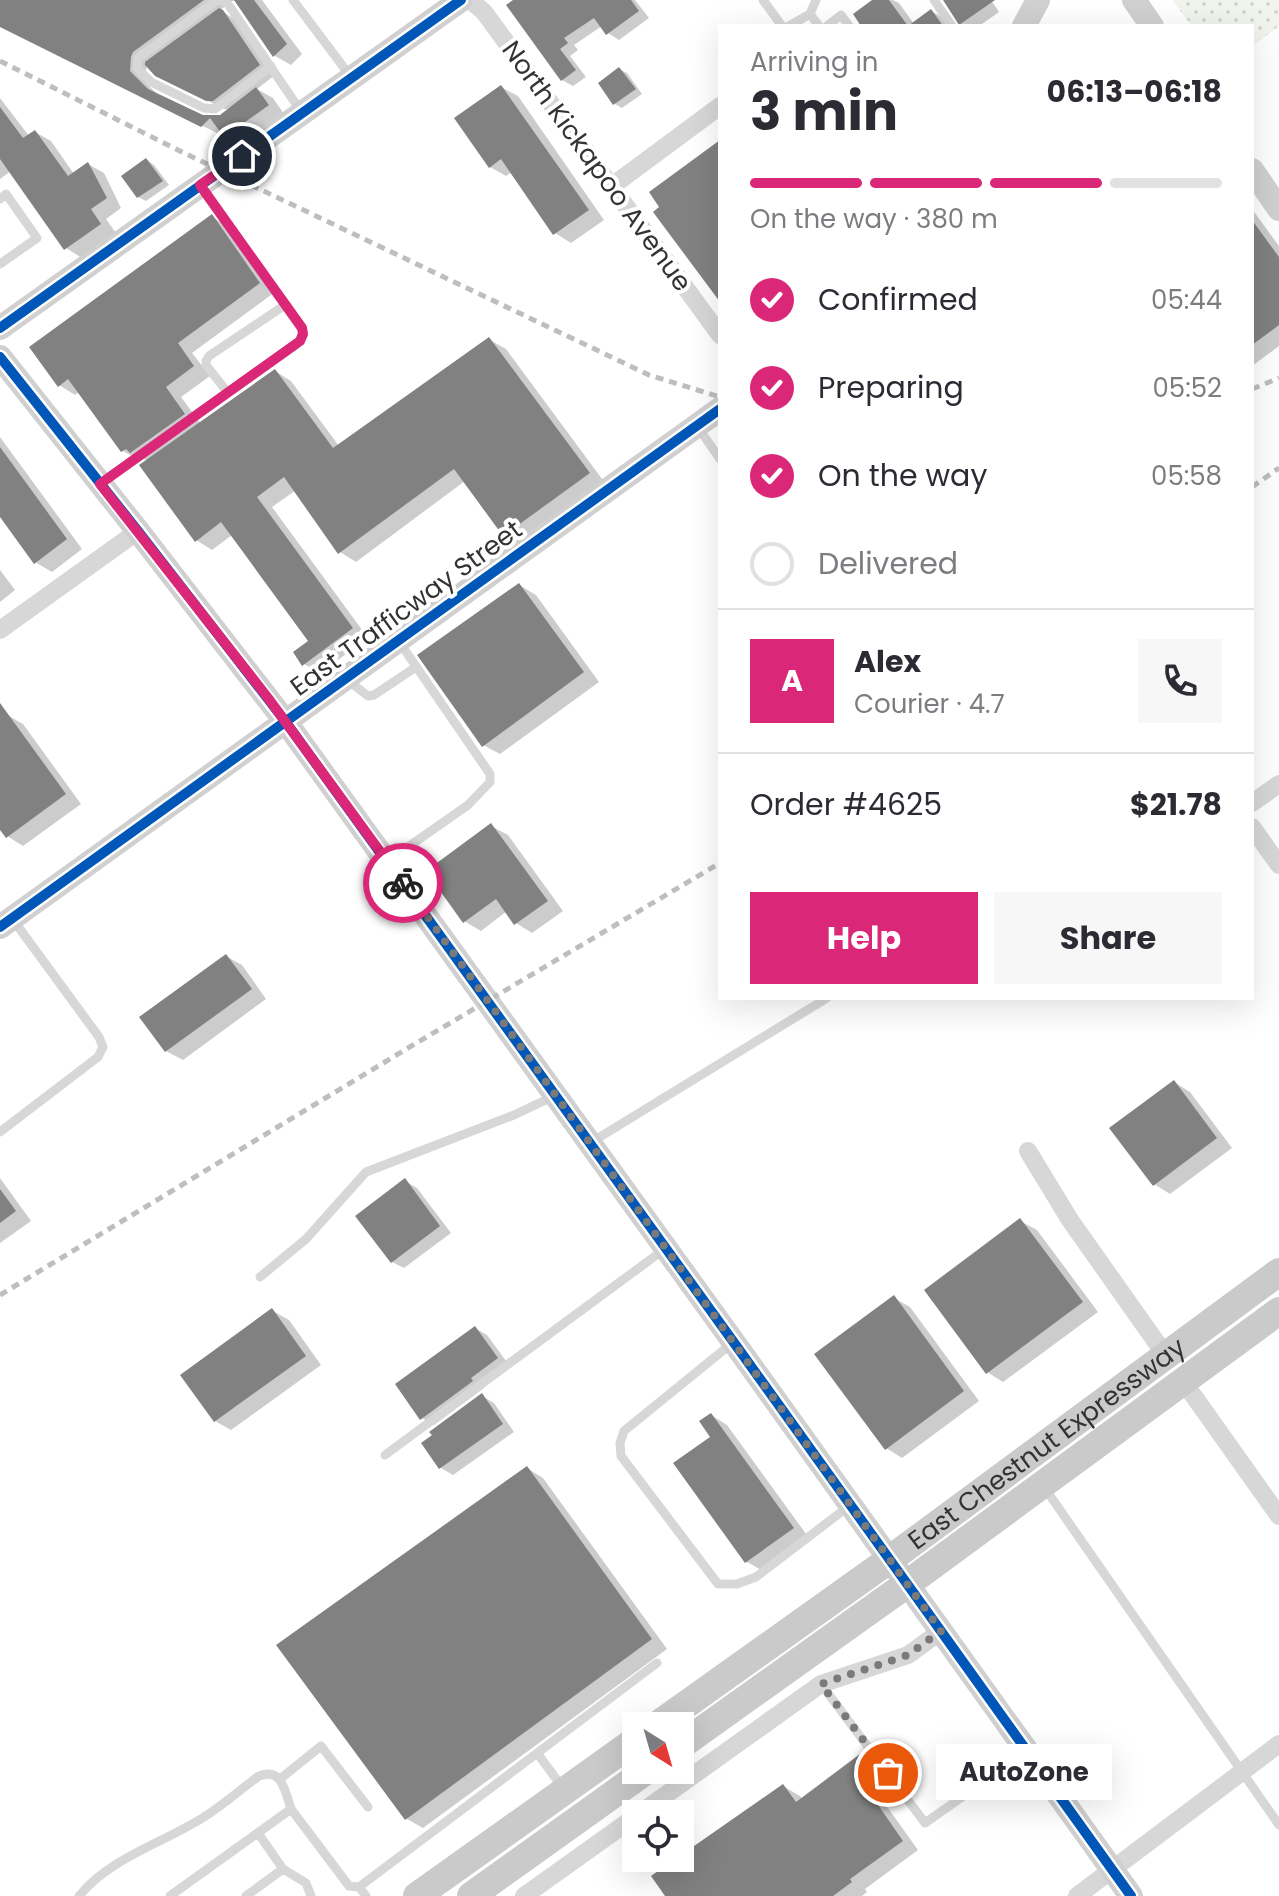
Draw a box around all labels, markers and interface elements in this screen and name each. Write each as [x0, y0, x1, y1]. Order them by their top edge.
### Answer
street label: North Kickapoo Avenue [494, 33, 700, 299]
text: Arriving in [750, 44, 879, 80]
text: 06:13–06:18 [1047, 70, 1222, 113]
text: 3 min [750, 75, 898, 148]
pin [208, 122, 276, 190]
icon: home [220, 134, 264, 178]
text: On the way · 380 m [750, 201, 998, 237]
icon: check [750, 278, 794, 322]
text: Confirmed [818, 278, 978, 321]
text: 05:44 [1151, 282, 1222, 318]
icon: check [750, 366, 794, 410]
text: Preparing [818, 366, 964, 409]
text: 05:52 [1153, 370, 1222, 406]
icon: check [750, 454, 794, 498]
text: On the way [818, 454, 987, 497]
text: 05:58 [1151, 458, 1222, 494]
street label: East Trafficway Street [283, 512, 529, 704]
text: Delivered [818, 542, 958, 585]
button: phone [1138, 639, 1222, 723]
text: Alex [854, 640, 921, 683]
text: A [781, 659, 803, 702]
text: Courier · 4.7 [854, 686, 1005, 722]
text: Order #4625 [750, 783, 942, 826]
text: $21.78 [1130, 783, 1222, 826]
courier [363, 843, 443, 923]
icon: bike [381, 861, 425, 905]
button: Help [750, 892, 978, 984]
button: Share [994, 892, 1222, 984]
street label: East Chestnut Expressway [901, 1329, 1193, 1558]
north arrow [622, 1712, 694, 1784]
map controls [622, 1712, 694, 1872]
pin [854, 1739, 922, 1807]
callout: AutoZone [936, 1745, 1112, 1801]
icon: bag [866, 1751, 910, 1795]
text: AutoZone [959, 1754, 1089, 1790]
button: locate [622, 1800, 694, 1872]

